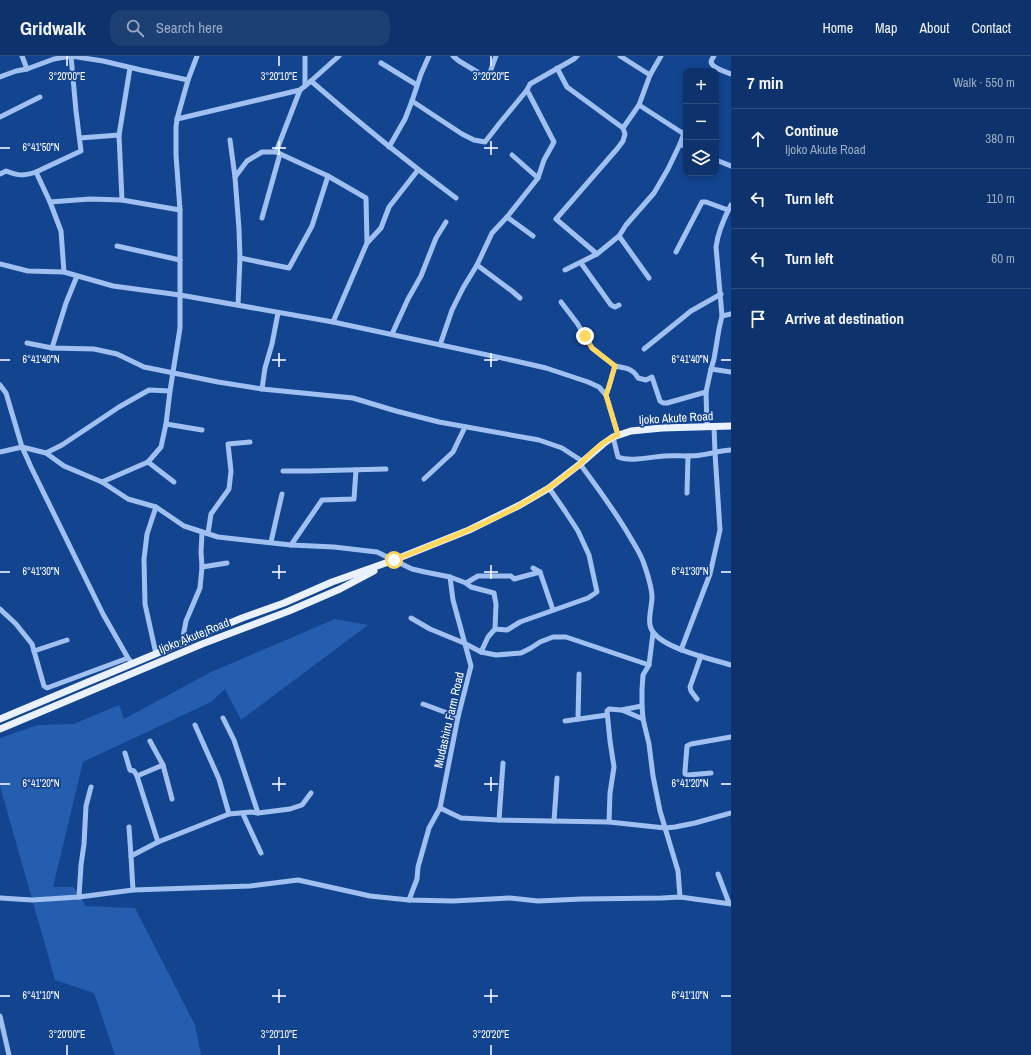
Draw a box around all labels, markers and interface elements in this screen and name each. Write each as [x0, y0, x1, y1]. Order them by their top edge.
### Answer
search box [110, 10, 390, 46]
text: Gridwalk [20, 15, 86, 41]
icon: search [124, 17, 146, 39]
text: Search here [156, 17, 223, 38]
text: Home [822, 19, 853, 37]
text: Map [875, 19, 897, 37]
text: About [919, 19, 949, 37]
text: Contact [971, 19, 1011, 37]
map controls [683, 68, 719, 176]
button: + [683, 68, 719, 104]
text: 3°20'00"E [49, 70, 85, 83]
text: 3°20'10"E [261, 70, 297, 83]
text: 3°20'20"E [473, 70, 509, 83]
text: 7 min [747, 71, 783, 94]
text: Walk · 550 m [953, 74, 1015, 91]
button: − [683, 104, 719, 140]
text: Continue [785, 120, 838, 141]
icon: ahead [747, 128, 769, 150]
text: 380 m [985, 130, 1015, 147]
button: layers [683, 140, 719, 176]
text: 6°41'50"N [22, 141, 60, 154]
text: Ijoko Akute Road [785, 141, 866, 158]
icon: left [747, 188, 769, 210]
text: Turn left [785, 188, 833, 209]
text: 110 m [986, 190, 1015, 207]
icon: left [747, 248, 769, 270]
text: Turn left [785, 248, 833, 269]
text: 60 m [991, 250, 1015, 267]
icon: arrive [747, 308, 769, 330]
text: Arrive at destination [785, 308, 904, 329]
route end [576, 327, 594, 345]
text: 6°41'40"N [22, 353, 60, 366]
text: 6°41'40"N [671, 353, 709, 366]
street label: Ijoko Akute Road [638, 408, 714, 428]
route start [385, 551, 403, 569]
text: 6°41'30"N [22, 565, 60, 578]
text: 6°41'30"N [671, 565, 709, 578]
street label: Ijoko Akute Road [157, 615, 231, 657]
street label: Mudashiru Farm Road [430, 670, 468, 770]
text: 6°41'20"N [22, 777, 60, 790]
text: 6°41'20"N [671, 777, 709, 790]
text: 6°41'10"N [22, 989, 60, 1002]
text: 6°41'10"N [671, 989, 709, 1002]
text: 3°20'00"E [49, 1028, 85, 1041]
text: 3°20'10"E [261, 1028, 297, 1041]
text: 3°20'20"E [473, 1028, 509, 1041]

